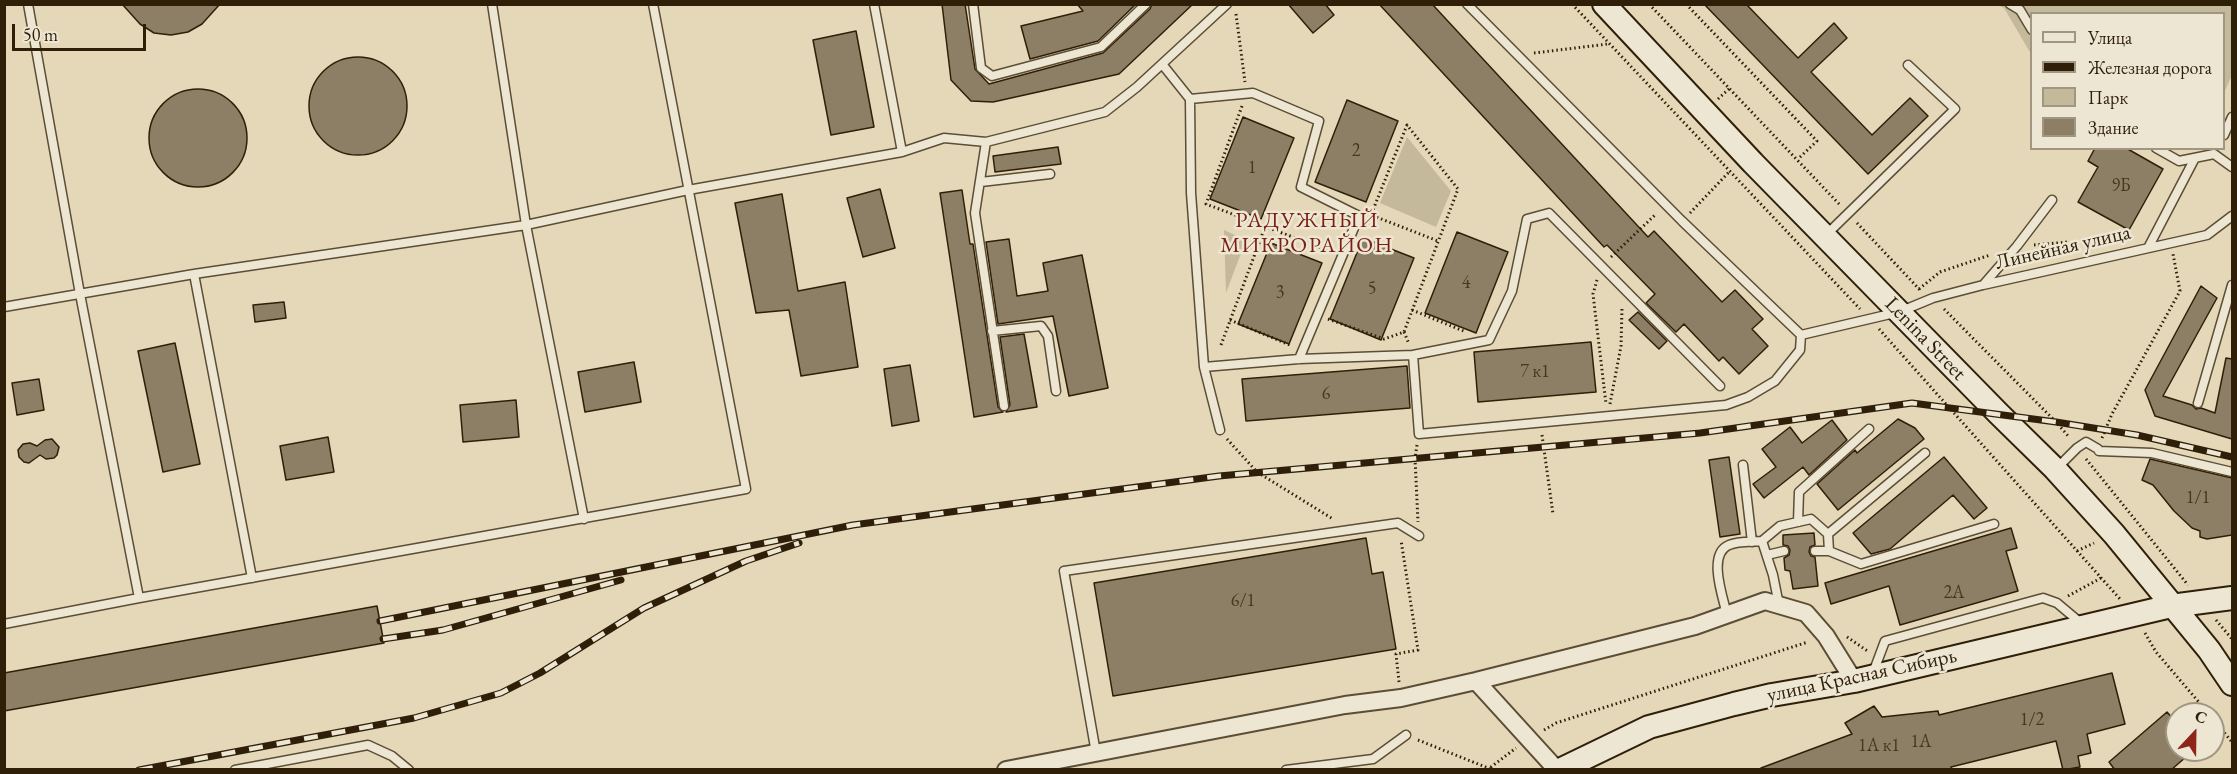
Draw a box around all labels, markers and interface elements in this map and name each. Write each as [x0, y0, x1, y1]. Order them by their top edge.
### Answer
scale bar [15, 12, 148, 50]
legend [2030, 12, 2225, 150]
text: 50 m [23, 23, 58, 46]
text: Улица [2088, 26, 2132, 49]
text: Железная дорога [2088, 56, 2212, 79]
text: Парк [2088, 86, 2128, 109]
text: Здание [2088, 116, 2138, 139]
house number: 2 [1352, 140, 1360, 162]
house number: 1 [1248, 157, 1256, 179]
house number: 9Б [2111, 175, 2131, 197]
district label: РАДУЖНЫЙ МИКРОРАЙОН [1220, 208, 1394, 260]
street label: Линейная улица [1993, 220, 2133, 276]
house number: 4 [1462, 272, 1470, 294]
house number: 5 [1368, 278, 1376, 300]
house number: 3 [1276, 282, 1284, 304]
street label: Lenina Street [1879, 292, 1971, 386]
house number: 7 к1 [1520, 361, 1550, 383]
house number: 6 [1322, 383, 1330, 405]
house number: 1/1 [2186, 487, 2210, 509]
house number: 2А [1943, 582, 1965, 604]
house number: 6/1 [1231, 590, 1255, 612]
street label: улица Красная Сибирь [1765, 644, 1959, 708]
north arrow [2165, 702, 2225, 762]
text: С [2192, 705, 2210, 729]
house number: 1/2 [2020, 709, 2044, 731]
house number: 1А [1910, 731, 1932, 753]
house number: 1А к1 [1858, 735, 1900, 757]

